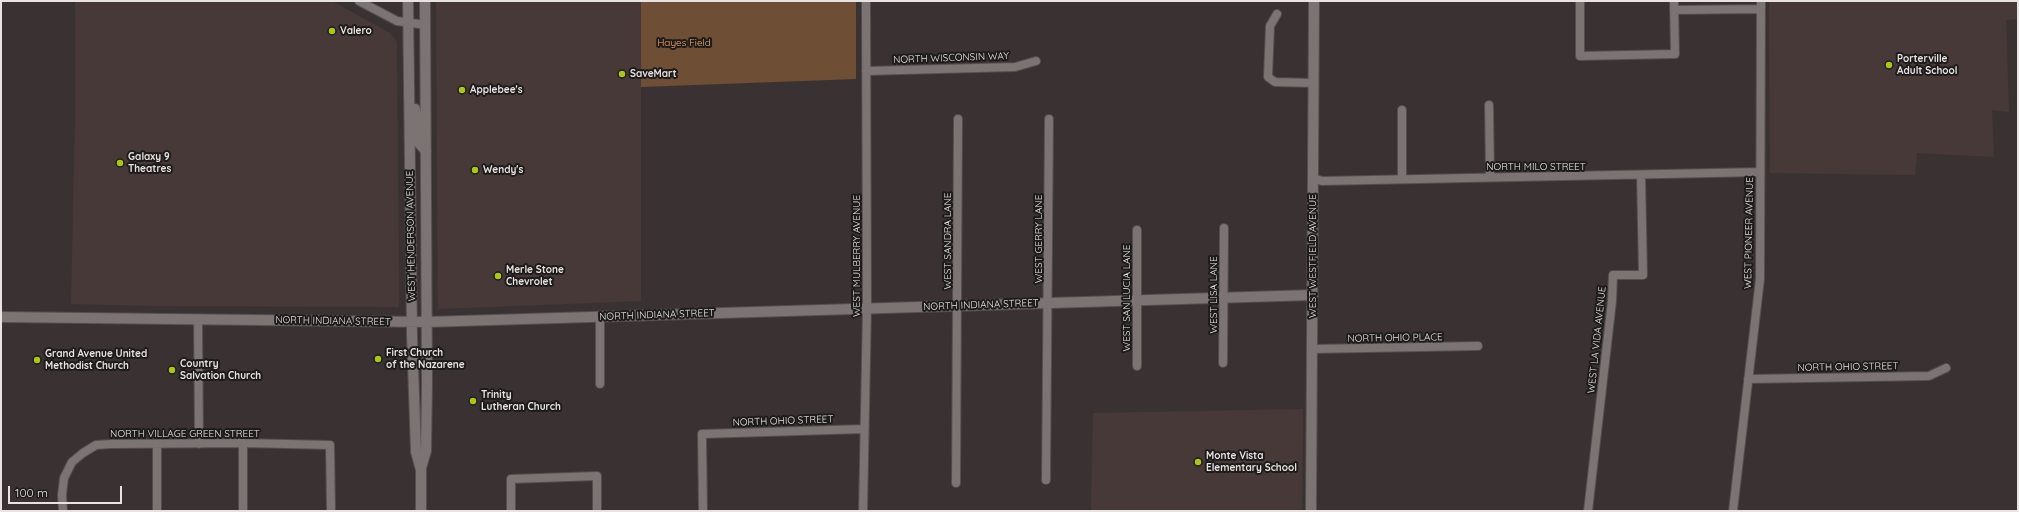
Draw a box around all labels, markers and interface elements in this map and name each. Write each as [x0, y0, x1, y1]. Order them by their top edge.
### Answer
place label: Valero [340, 25, 372, 37]
marker: Valero [327, 26, 337, 36]
park label: Hayes Field [657, 37, 711, 49]
street label: NORTH WISCONSIN WAY [893, 50, 1009, 66]
place label: Porterville Adult School [1897, 53, 1957, 76]
marker: Porterville Adult School [1884, 60, 1894, 70]
place label: SaveMart [630, 68, 676, 80]
marker: SaveMart [617, 69, 627, 79]
place label: Applebee's [470, 84, 522, 96]
marker: Applebee's [457, 85, 467, 95]
place label: Galaxy 9 Theatres [128, 151, 171, 174]
marker: Galaxy 9 Theatres [115, 158, 125, 168]
street label: NORTH MILO STREET [1486, 161, 1586, 173]
place label: Wendy's [483, 164, 523, 176]
marker: Wendy's [470, 165, 480, 175]
street label: WEST HENDERSON AVENUE [404, 171, 418, 301]
street label: WEST PIONEER AVENUE [1742, 177, 1756, 289]
street label: WEST SANDRA LANE [942, 193, 954, 289]
street label: WEST WESTFIELD AVENUE [1307, 194, 1319, 318]
street label: WEST MULBERRY AVENUE [851, 195, 863, 317]
street label: WEST GERRY LANE [1033, 195, 1045, 283]
street label: WEST SAN LUCIA LANE [1121, 244, 1133, 352]
street label: WEST LISA LANE [1208, 256, 1220, 334]
place label: Merle Stone Chevrolet [506, 264, 564, 288]
marker: Merle Stone Chevrolet [493, 271, 503, 281]
street label: WEST LA VIDA AVENUE [1585, 286, 1609, 394]
street label: NORTH INDIANA STREET [923, 297, 1039, 313]
street label: NORTH INDIANA STREET [599, 307, 715, 323]
street label: NORTH INDIANA STREET [275, 314, 391, 328]
street label: NORTH OHIO PLACE [1347, 331, 1443, 345]
place label: First Church of the Nazarene [386, 347, 465, 370]
place label: Grand Avenue United Methodist Church [45, 348, 147, 372]
marker: First Church of the Nazarene [373, 354, 383, 364]
marker: Grand Avenue United Methodist Church [32, 355, 42, 365]
place label: Country Salvation Church [180, 358, 261, 382]
street label: NORTH OHIO STREET [1797, 360, 1899, 374]
marker: Country Salvation Church [167, 365, 177, 375]
place label: Trinity Lutheran Church [481, 389, 561, 412]
marker: Trinity Lutheran Church [468, 396, 478, 406]
street label: NORTH OHIO STREET [732, 413, 834, 429]
street label: NORTH VILLAGE GREEN STREET [110, 428, 260, 440]
place label: Monte Vista Elementary School [1206, 450, 1297, 474]
marker: Monte Vista Elementary School [1193, 457, 1203, 467]
scale bar [10, 478, 124, 504]
text: 100 m [15, 485, 48, 500]

